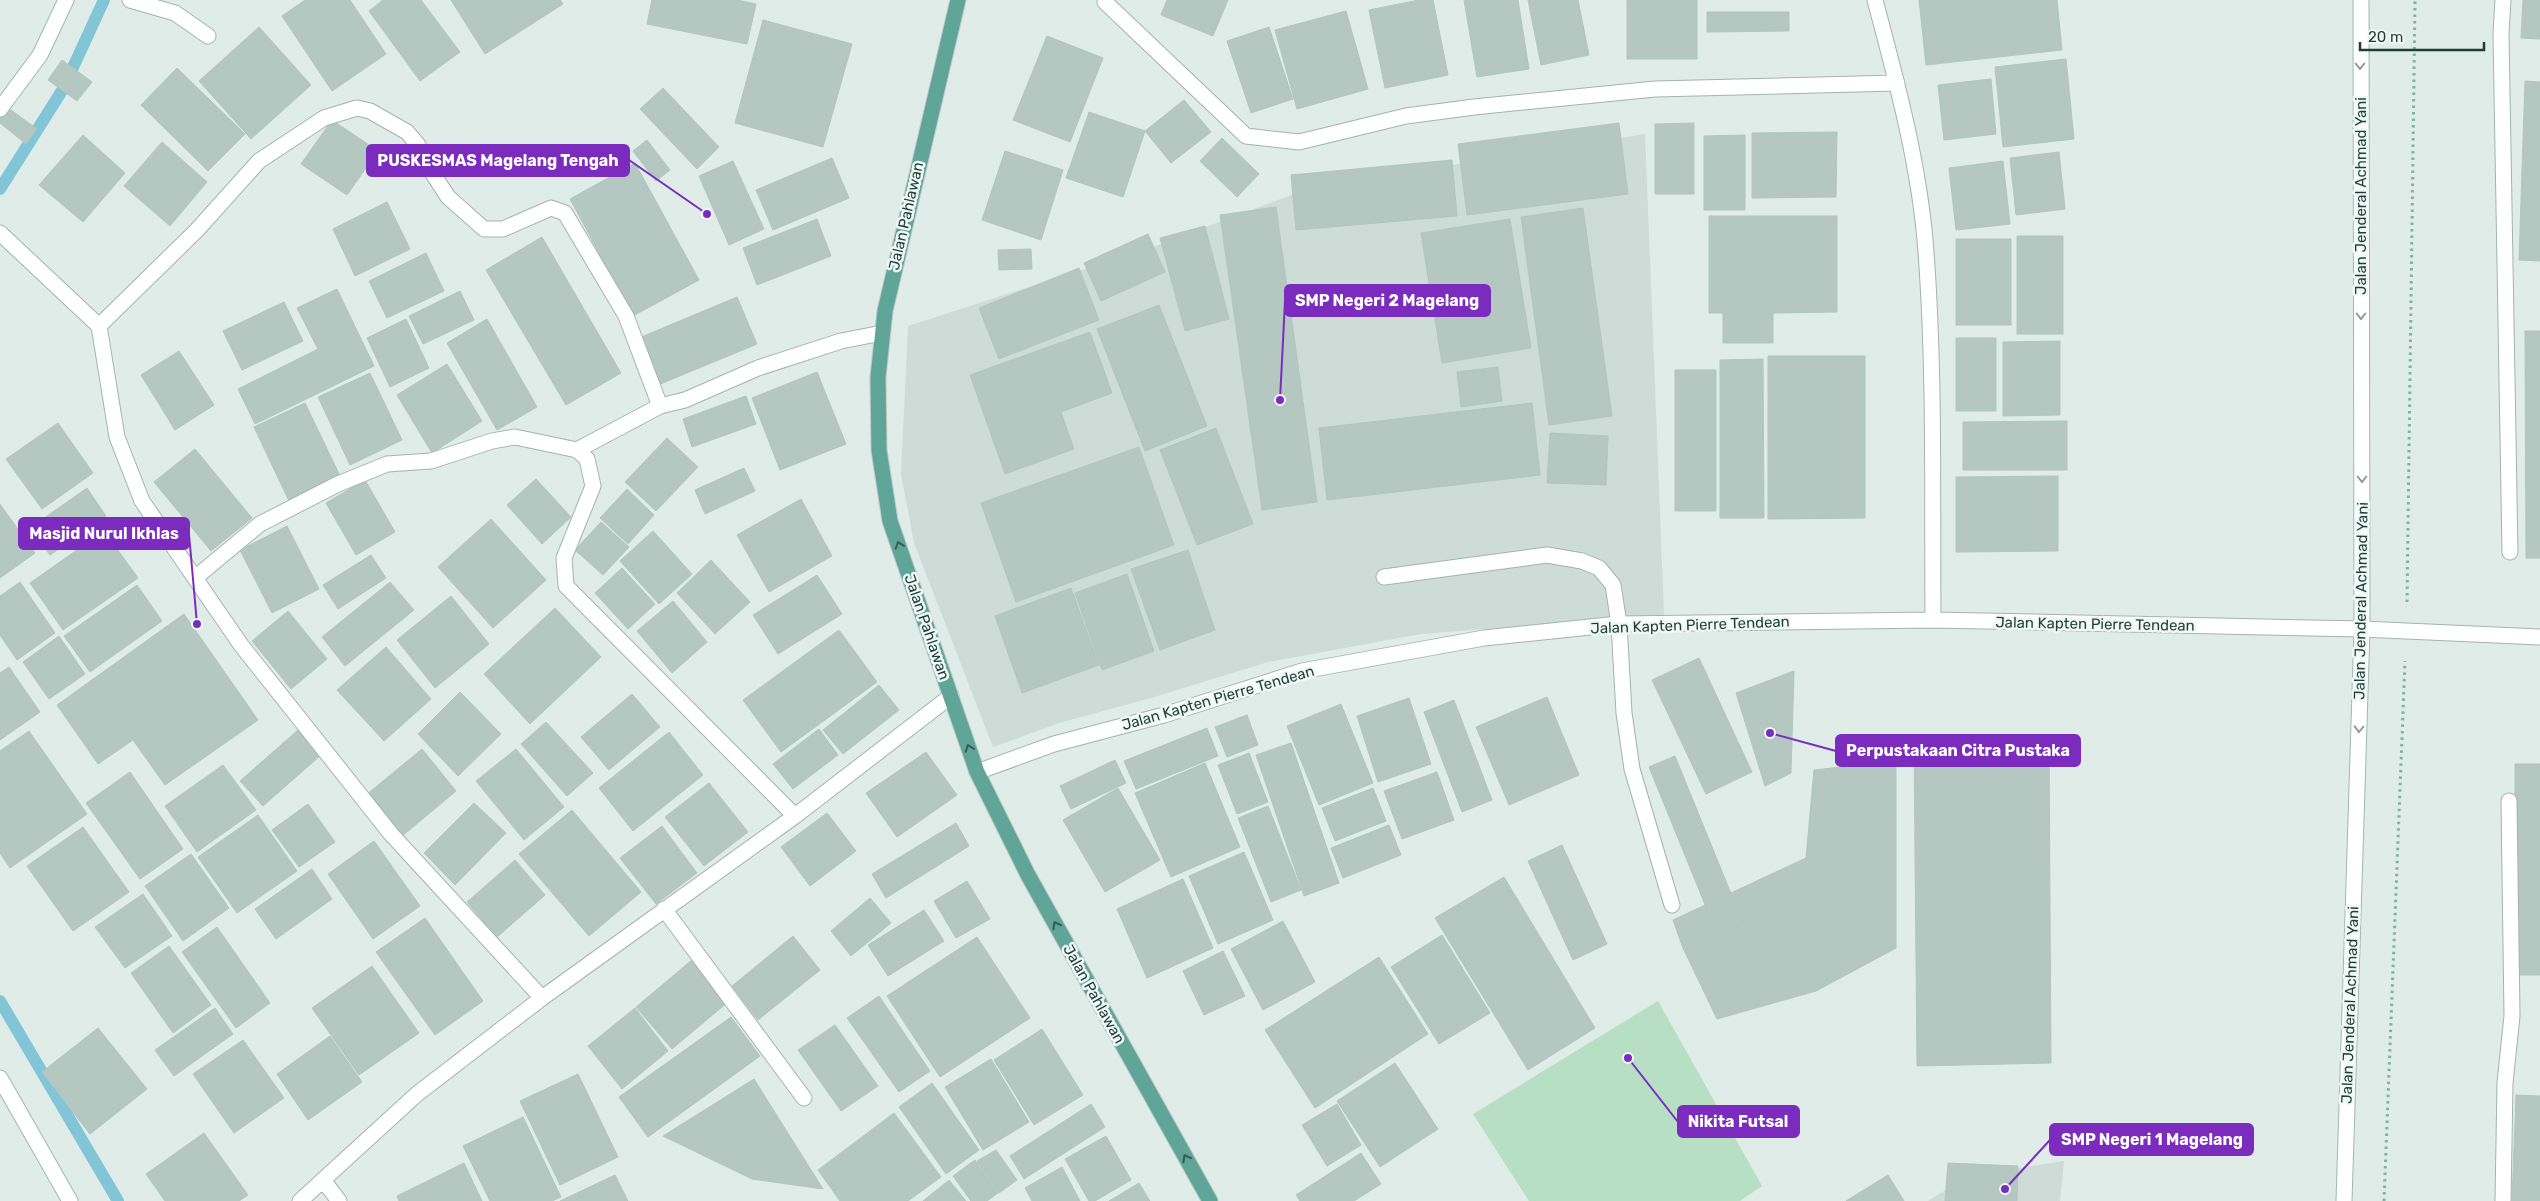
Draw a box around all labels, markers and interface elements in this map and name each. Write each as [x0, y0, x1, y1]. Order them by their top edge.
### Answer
scale bar [2360, 20, 2484, 52]
text: 20 m [2368, 28, 2403, 46]
one-way arrow [2355, 62, 2365, 70]
street label: Jalan Jenderal Achmad Yani [2352, 97, 2370, 295]
callout: PUSKESMAS Magelang Tengah [367, 145, 629, 176]
text: PUSKESMAS Magelang Tengah [377, 151, 619, 170]
street label: Jalan Pahlawan [885, 160, 927, 272]
callout: SMP Negeri 2 Magelang [1285, 285, 1490, 316]
text: SMP Negeri 2 Magelang [1295, 291, 1479, 310]
one-way arrow [2356, 312, 2366, 320]
one-way arrow [2356, 475, 2367, 483]
street label: Jalan Jenderal Achmad Yani [2350, 502, 2372, 700]
callout: Masjid Nurul Ikhlas [19, 518, 189, 549]
text: Masjid Nurul Ikhlas [29, 524, 179, 543]
one-way arrow [894, 541, 904, 550]
street label: Jalan Pahlawan [901, 572, 953, 682]
street label: Jalan Kapten Pierre Tendean [1590, 613, 1790, 637]
street label: Jalan Kapten Pierre Tendean [1995, 613, 2195, 635]
street label: Jalan Kapten Pierre Tendean [1120, 662, 1316, 734]
one-way arrow [2354, 725, 2364, 733]
callout: Perpustakaan Citra Pustaka [1836, 735, 2080, 766]
text: Perpustakaan Citra Pustaka [1846, 741, 2070, 760]
one-way arrow [965, 744, 975, 753]
street label: Jalan Jenderal Achmad Yani [2338, 906, 2362, 1104]
one-way arrow [1052, 921, 1062, 930]
street label: Jalan Pahlawan [1059, 941, 1129, 1047]
callout: Nikita Futsal [1678, 1106, 1799, 1137]
text: Nikita Futsal [1688, 1112, 1788, 1131]
callout: SMP Negeri 1 Magelang [2050, 1124, 2253, 1155]
text: SMP Negeri 1 Magelang [2061, 1130, 2243, 1149]
one-way arrow [1183, 1155, 1193, 1164]

